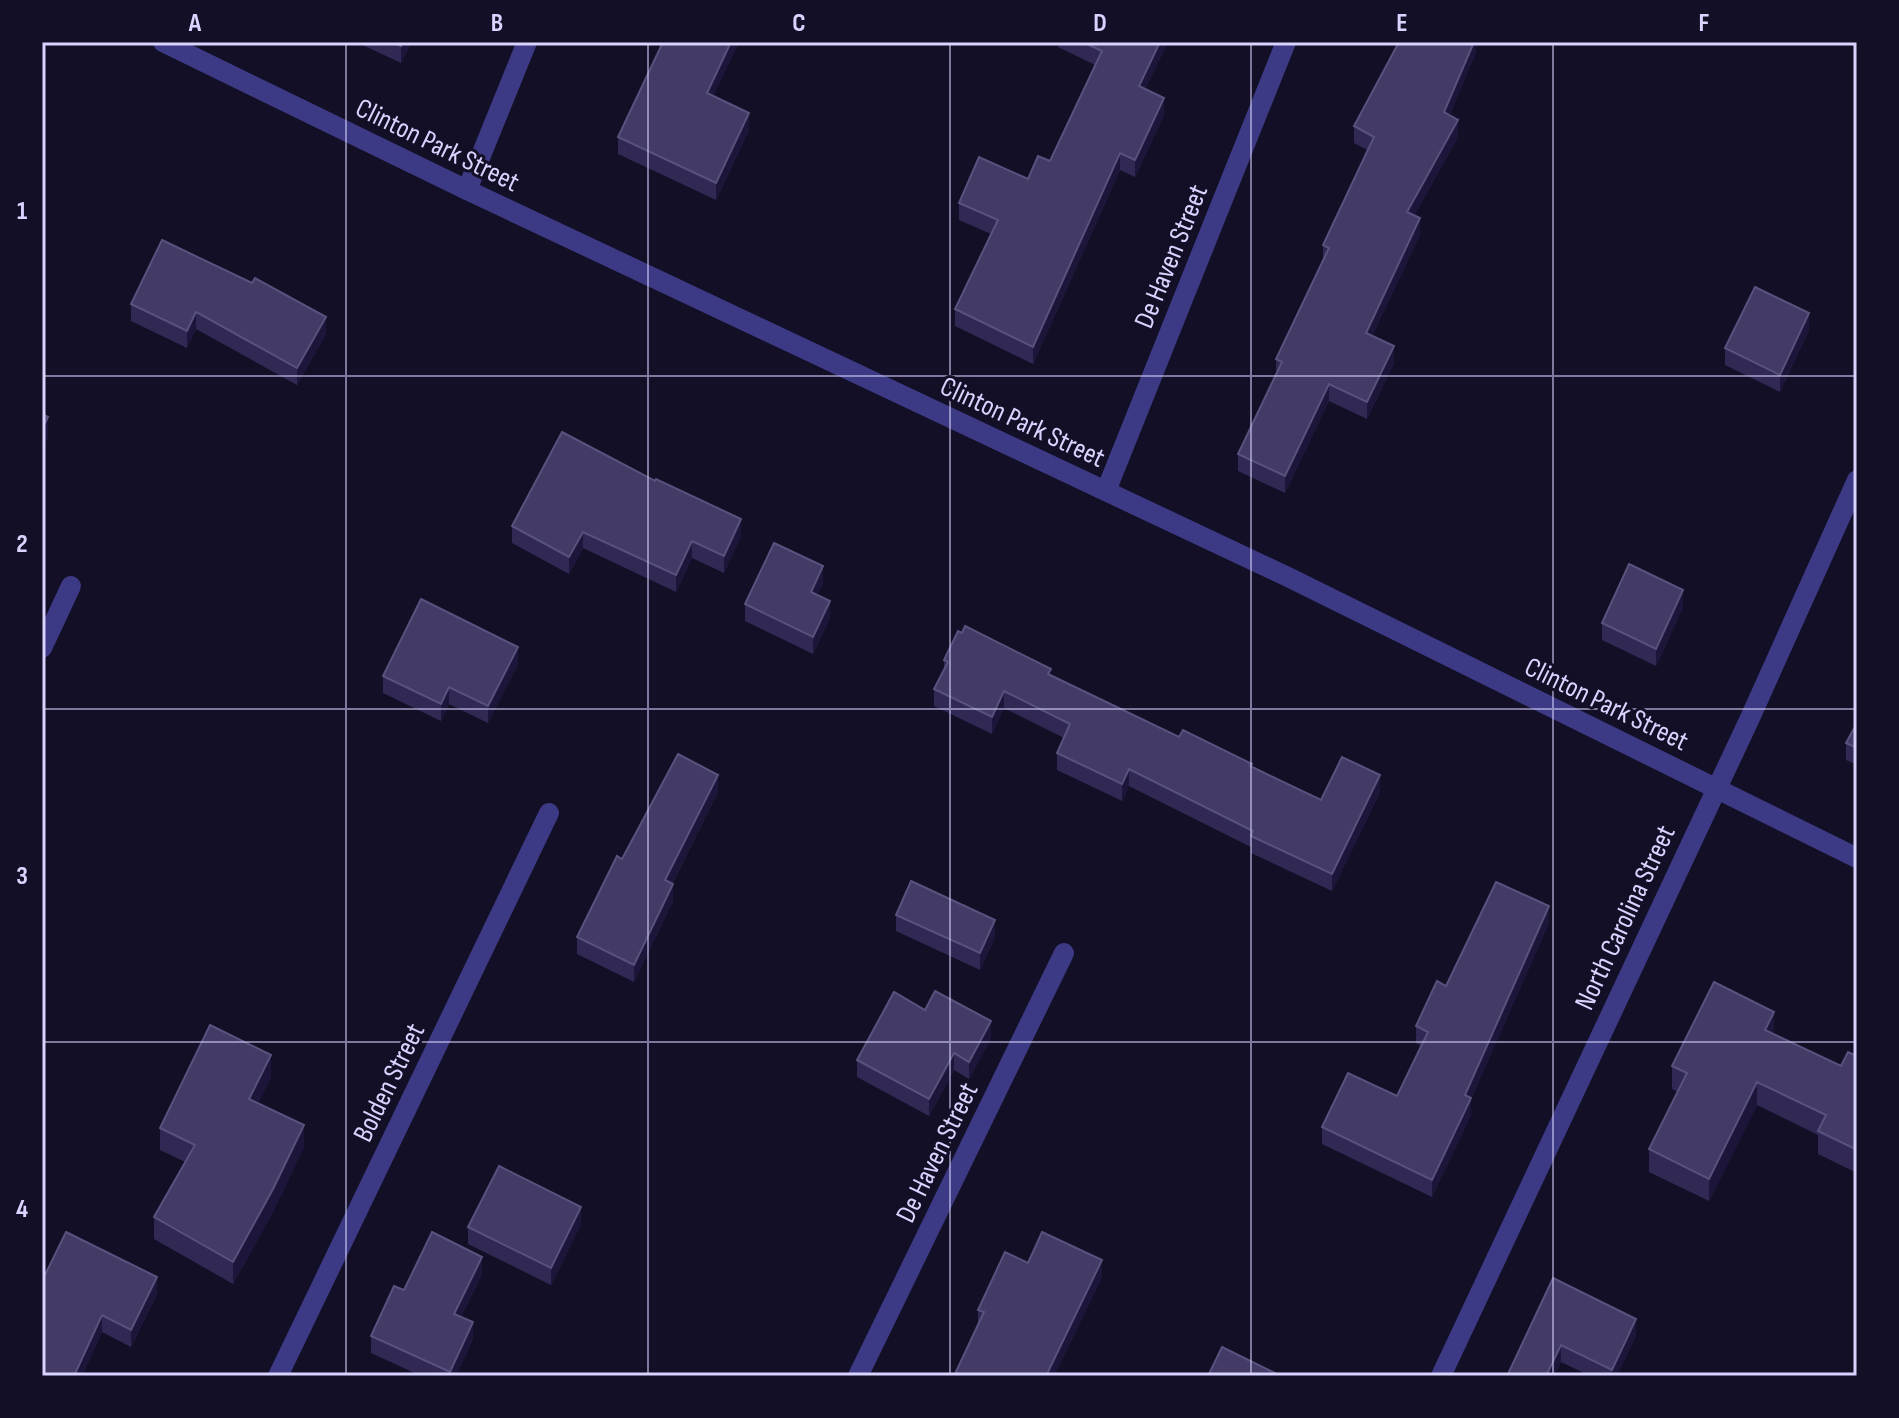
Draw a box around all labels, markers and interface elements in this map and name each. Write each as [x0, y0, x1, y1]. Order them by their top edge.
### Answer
text: A [188, 8, 202, 39]
text: B [491, 8, 503, 39]
text: C [792, 8, 806, 39]
text: D [1093, 8, 1107, 39]
text: E [1396, 8, 1408, 39]
text: F [1699, 8, 1710, 39]
street label: Clinton Park Street [350, 92, 524, 199]
street label: De Haven Street [1128, 180, 1215, 333]
text: 1 [17, 196, 27, 227]
street label: Clinton Park Street [935, 370, 1110, 475]
text: 2 [16, 529, 28, 560]
street label: Clinton Park Street [1519, 651, 1693, 758]
street label: North Carolina Street [1568, 820, 1683, 1015]
text: 3 [16, 861, 28, 892]
street label: Bolden Street [347, 1018, 432, 1147]
street label: De Haven Street [889, 1077, 985, 1228]
text: 4 [16, 1194, 28, 1225]

